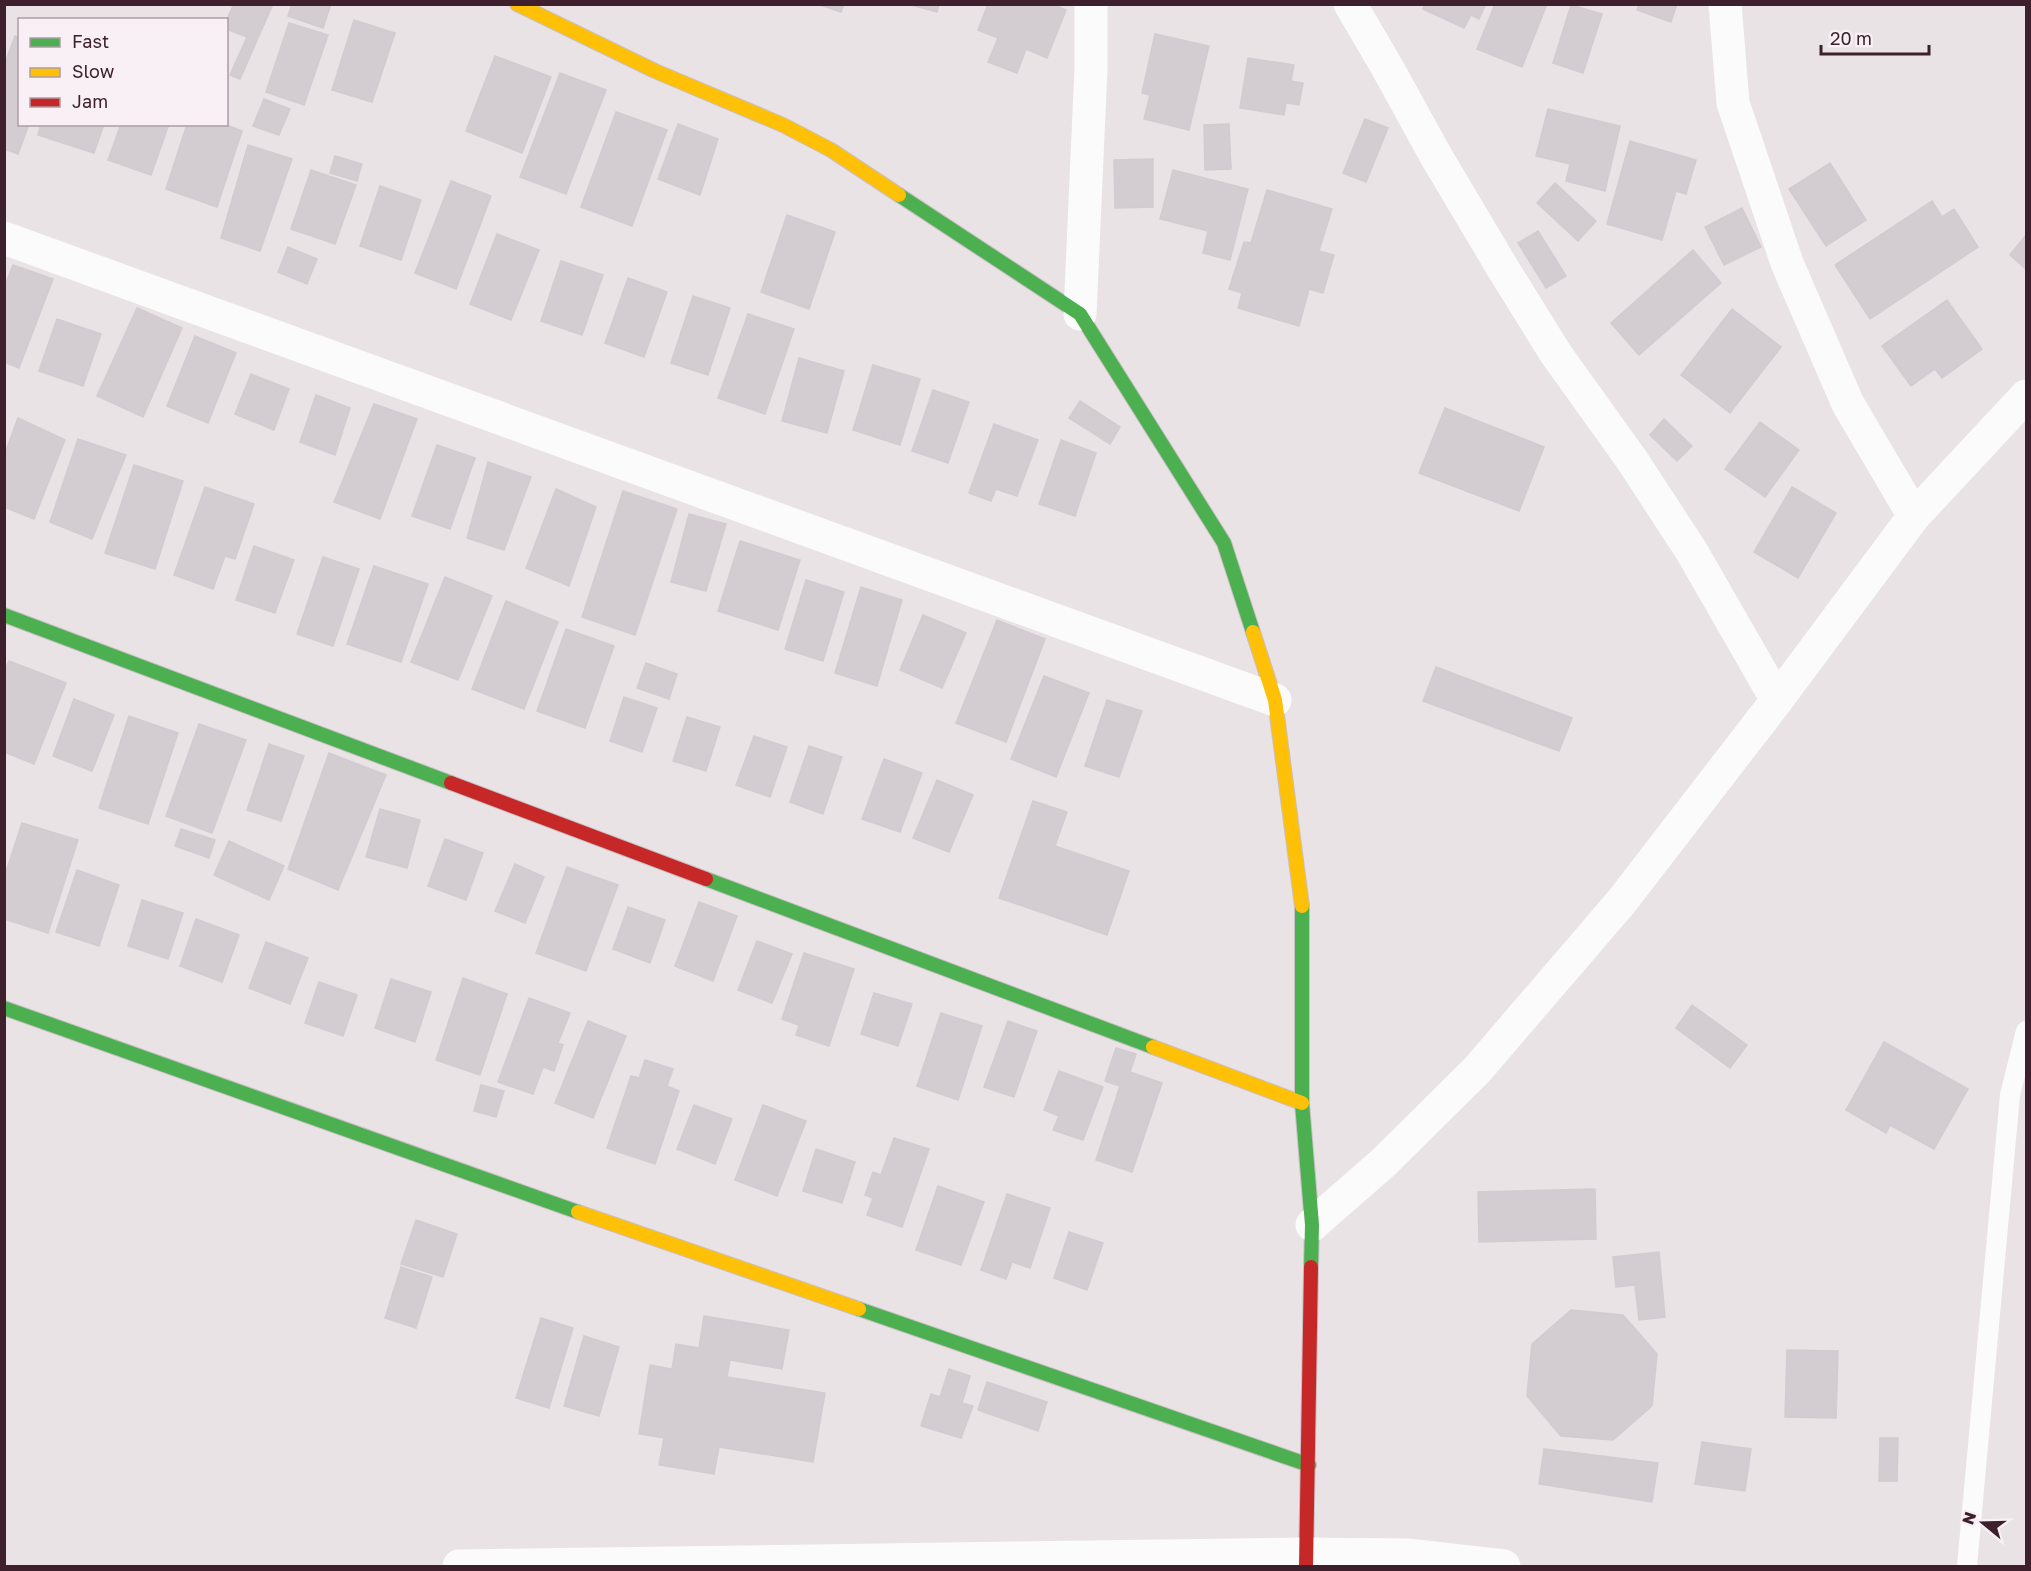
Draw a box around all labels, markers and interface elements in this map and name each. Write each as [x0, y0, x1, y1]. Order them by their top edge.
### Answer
legend [18, 18, 228, 126]
scale bar [1821, 18, 1929, 56]
text: 20 m [1830, 27, 1872, 49]
text: Fast [72, 30, 109, 52]
text: Slow [72, 60, 115, 82]
text: Jam [72, 90, 108, 112]
north arrow [1953, 1493, 2013, 1553]
text: N [1957, 1509, 1980, 1527]

